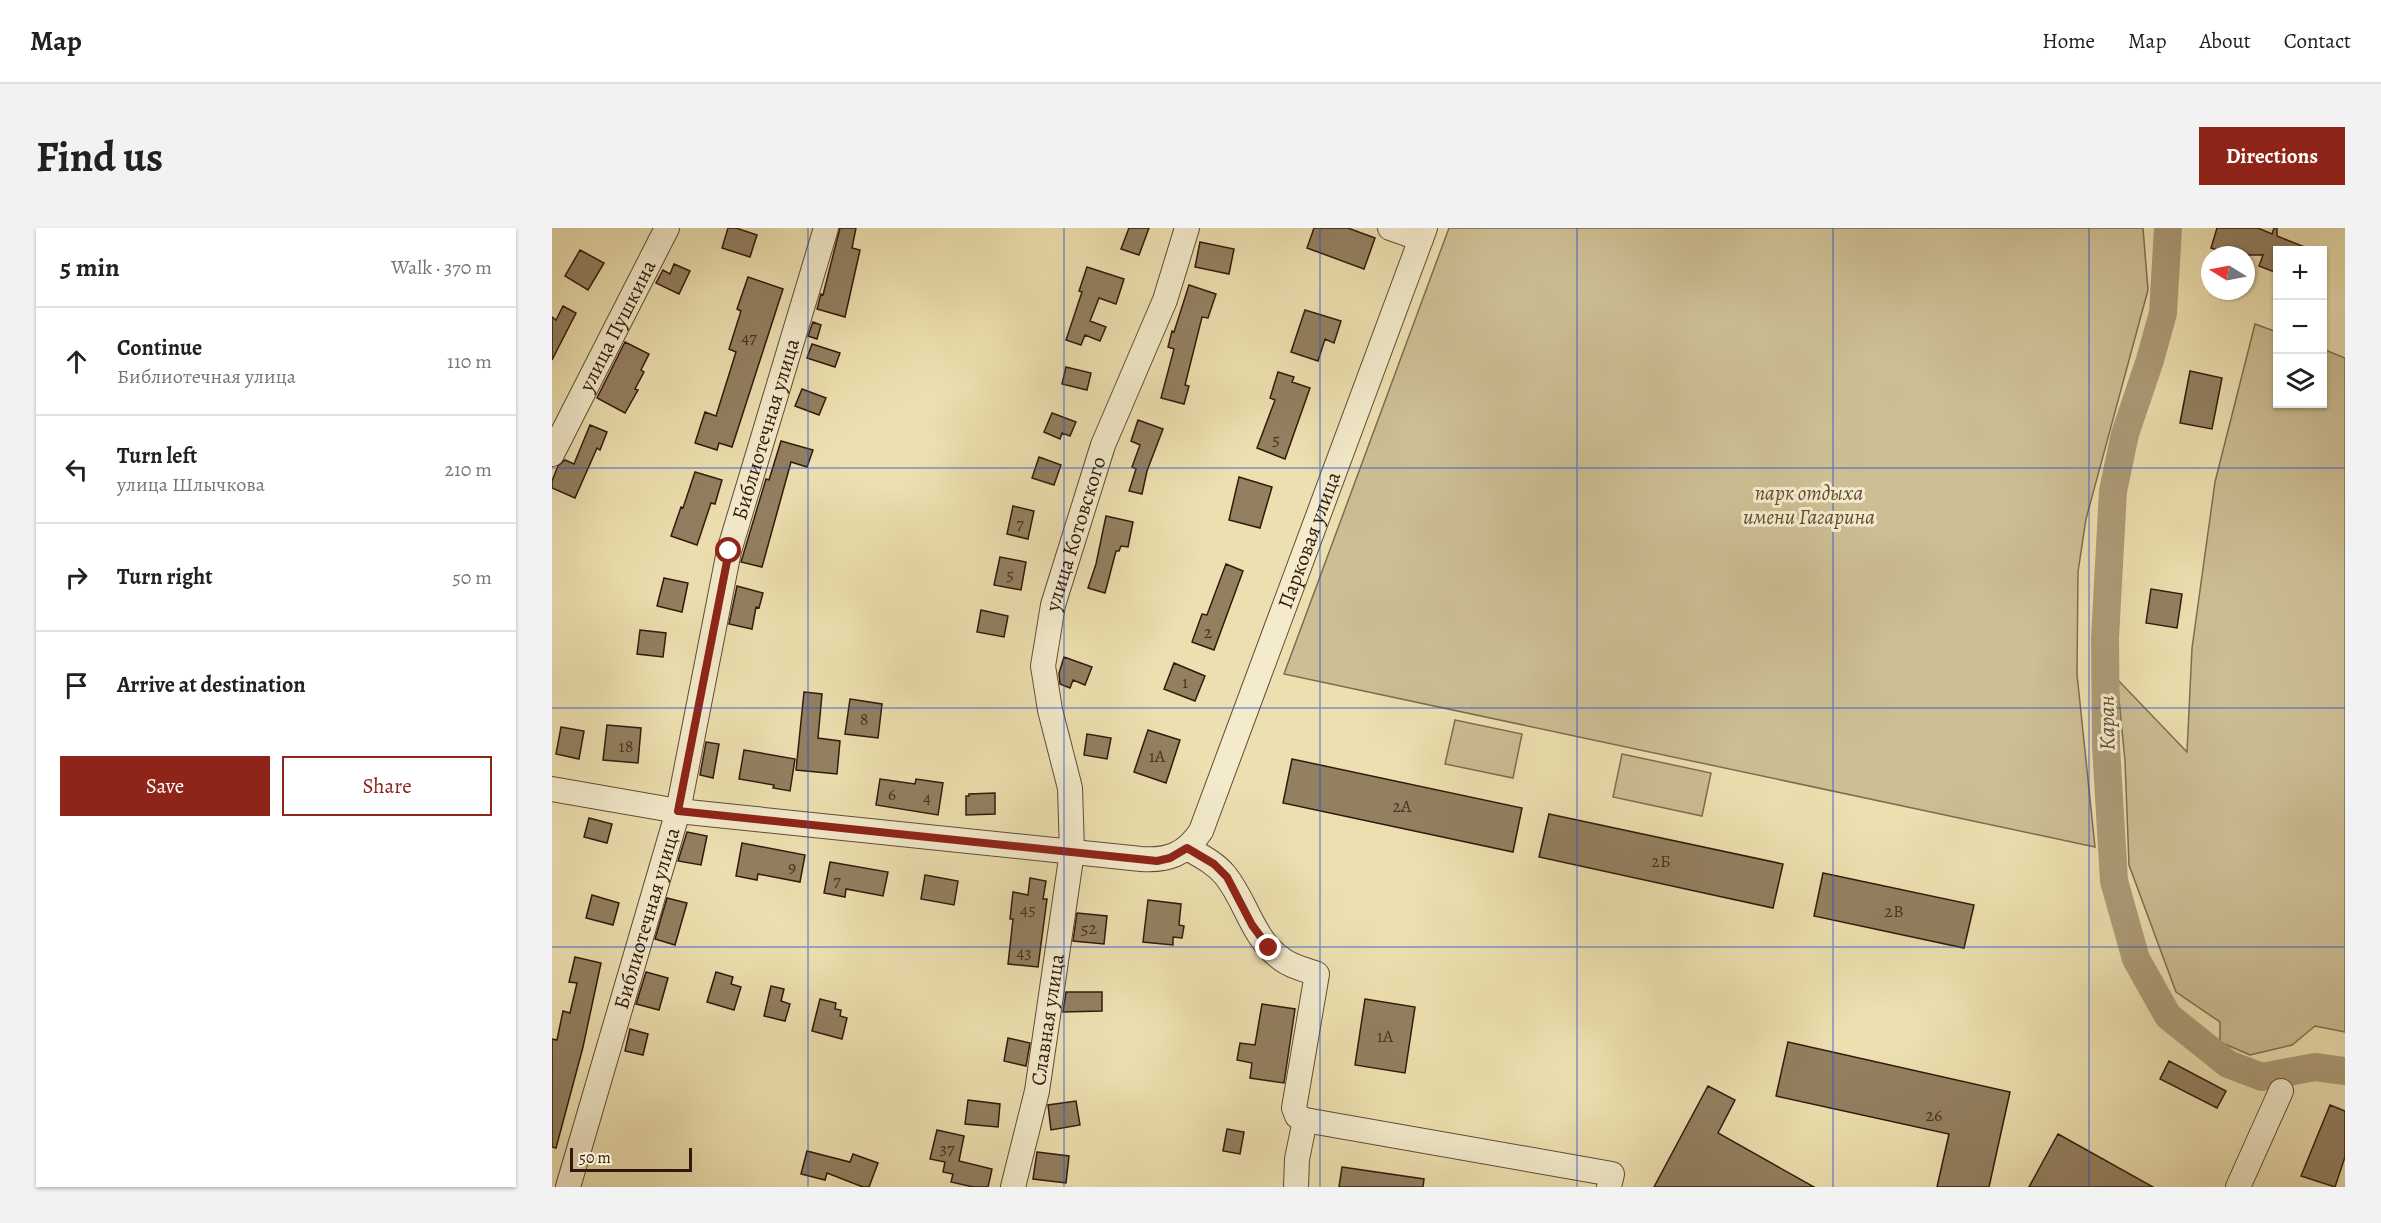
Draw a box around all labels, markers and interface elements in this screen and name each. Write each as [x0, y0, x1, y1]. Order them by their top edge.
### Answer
text: Map [30, 22, 82, 60]
text: Home [2042, 27, 2095, 55]
text: Map [2128, 27, 2166, 55]
text: About [2199, 27, 2251, 55]
text: Contact [2284, 27, 2351, 55]
button: Directions [2199, 127, 2345, 185]
text: Find us [36, 128, 163, 185]
north arrow [2201, 246, 2255, 300]
map controls [2273, 246, 2327, 408]
button: + [2273, 246, 2327, 300]
text: 5 min [60, 250, 120, 285]
text: Walk · 370 m [391, 254, 492, 281]
street label: улица Пушкина [572, 255, 663, 397]
button: − [2273, 300, 2327, 354]
house number: 47 [741, 325, 757, 349]
text: Continue [117, 333, 202, 363]
street label: Библиотечная улица [725, 335, 806, 523]
icon: ahead [60, 345, 93, 378]
text: 110 m [447, 348, 492, 375]
button: layers [2273, 354, 2327, 408]
text: Библиотечная улица [117, 363, 296, 390]
house number: 5 [1272, 427, 1280, 451]
text: Turn left [117, 441, 197, 471]
icon: left [60, 453, 93, 486]
street label: улица Котовского [1038, 453, 1113, 614]
text: 210 m [444, 456, 492, 483]
street label: Парковая улица [1271, 467, 1347, 612]
text: улица Шлычкова [117, 471, 265, 498]
park label: парк отдыха имени Гагарина [1743, 479, 1875, 531]
house number: 7 [1016, 511, 1024, 535]
route start [715, 537, 741, 563]
icon: right [60, 561, 93, 594]
text: Turn right [117, 562, 213, 592]
house number: 5 [1006, 562, 1014, 586]
text: 50 m [452, 564, 492, 591]
house number: 2 [1204, 620, 1213, 644]
icon: arrive [60, 669, 93, 702]
text: Arrive at destination [117, 670, 306, 700]
house number: 1 [1182, 670, 1188, 694]
water label: Каран [2092, 695, 2122, 751]
house number: 8 [860, 707, 868, 731]
house number: 18 [619, 734, 633, 758]
house number: 1А [1149, 744, 1166, 768]
button: Save [60, 756, 270, 816]
button: Share [282, 756, 492, 816]
house number: 6 [888, 782, 896, 806]
house number: 4 [923, 785, 931, 809]
house number: 2А [1392, 794, 1412, 818]
street label: Библиотечная улица [607, 824, 687, 1012]
house number: 2Б [1651, 849, 1671, 873]
house number: 9 [788, 855, 796, 879]
house number: 7 [833, 868, 841, 892]
house number: 45 [1020, 897, 1036, 921]
house number: 2В [1884, 899, 1904, 923]
house number: 52 [1081, 916, 1098, 940]
route end [1255, 934, 1281, 960]
house number: 43 [1016, 940, 1032, 964]
street label: Славная улица [1024, 952, 1071, 1088]
house number: 1А [1377, 1024, 1394, 1048]
house number: 26 [1926, 1103, 1942, 1127]
house number: 37 [939, 1136, 955, 1160]
scale bar [570, 1145, 692, 1172]
text: 50 m [579, 1147, 611, 1169]

